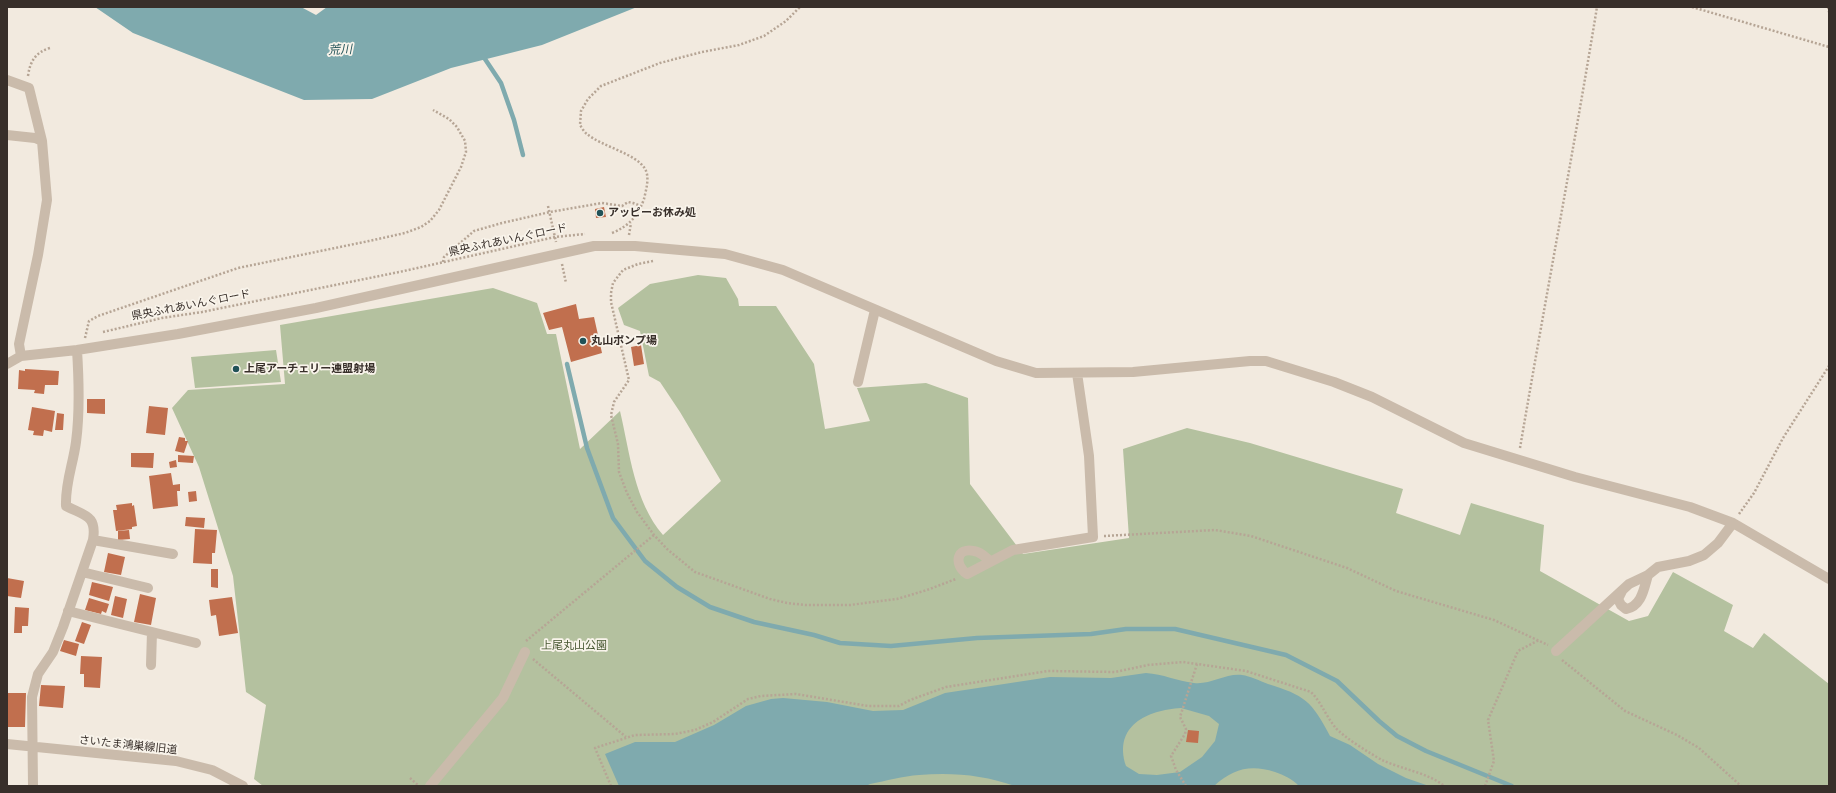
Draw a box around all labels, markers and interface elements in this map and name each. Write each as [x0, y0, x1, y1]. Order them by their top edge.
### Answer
water label: 荒川 [328, 42, 352, 58]
place label: アッピーお休み処 [608, 206, 696, 220]
marker: アッピーお休み処 [595, 208, 605, 218]
street label: 県央ふれあいんぐロード [447, 221, 569, 259]
street label: 県央ふれあいんぐロード [130, 287, 252, 323]
place label: 丸山ポンプ場 [591, 334, 657, 348]
marker: 丸山ポンプ場 [578, 336, 588, 346]
place label: 上尾アーチェリー連盟射場 [244, 362, 375, 376]
marker: 上尾アーチェリー連盟射場 [231, 364, 241, 374]
park label: 上尾丸山公園 [541, 639, 607, 653]
street label: さいたま鴻巣線旧道 [78, 733, 178, 757]

